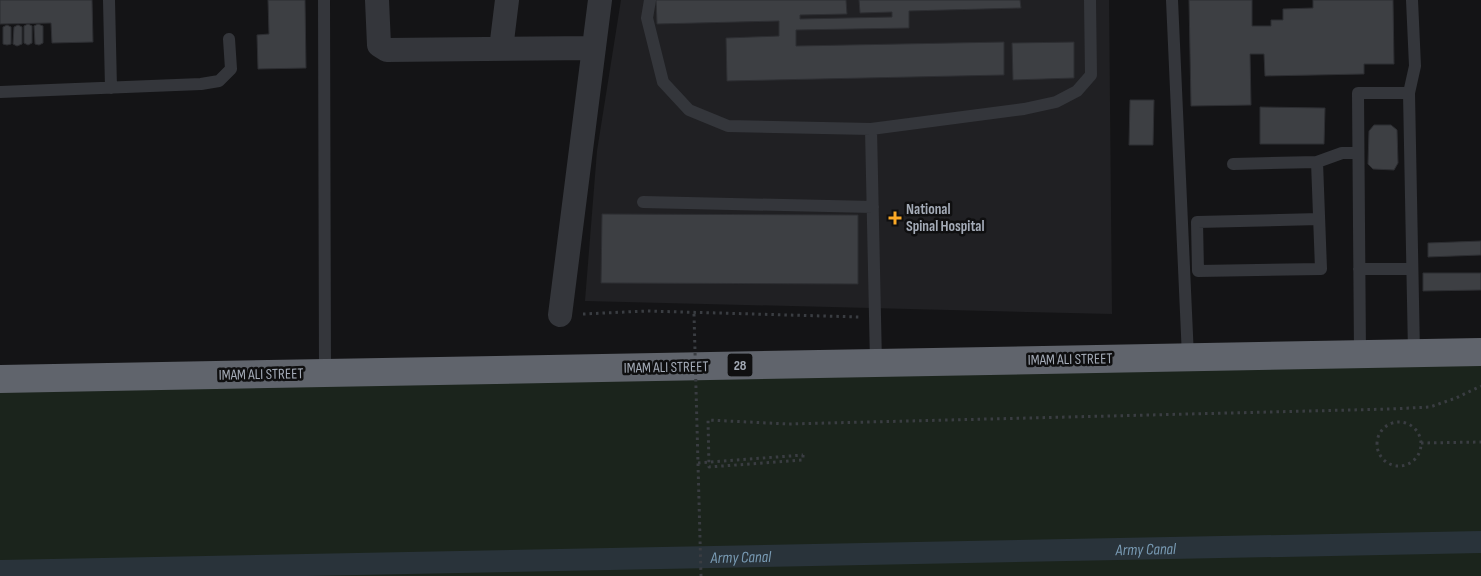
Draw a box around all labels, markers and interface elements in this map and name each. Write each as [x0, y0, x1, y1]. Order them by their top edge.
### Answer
place label: National Spinal Hospital [906, 200, 985, 236]
marker: National Spinal Hospital [888, 211, 902, 225]
street label: IMAM ALI STREET [1027, 349, 1113, 370]
road number: 28 [728, 354, 752, 376]
street label: IMAM ALI STREET [623, 357, 709, 378]
street label: IMAM ALI STREET [218, 364, 304, 385]
water label: Army Canal [1115, 540, 1177, 560]
water label: Army Canal [710, 548, 772, 568]

